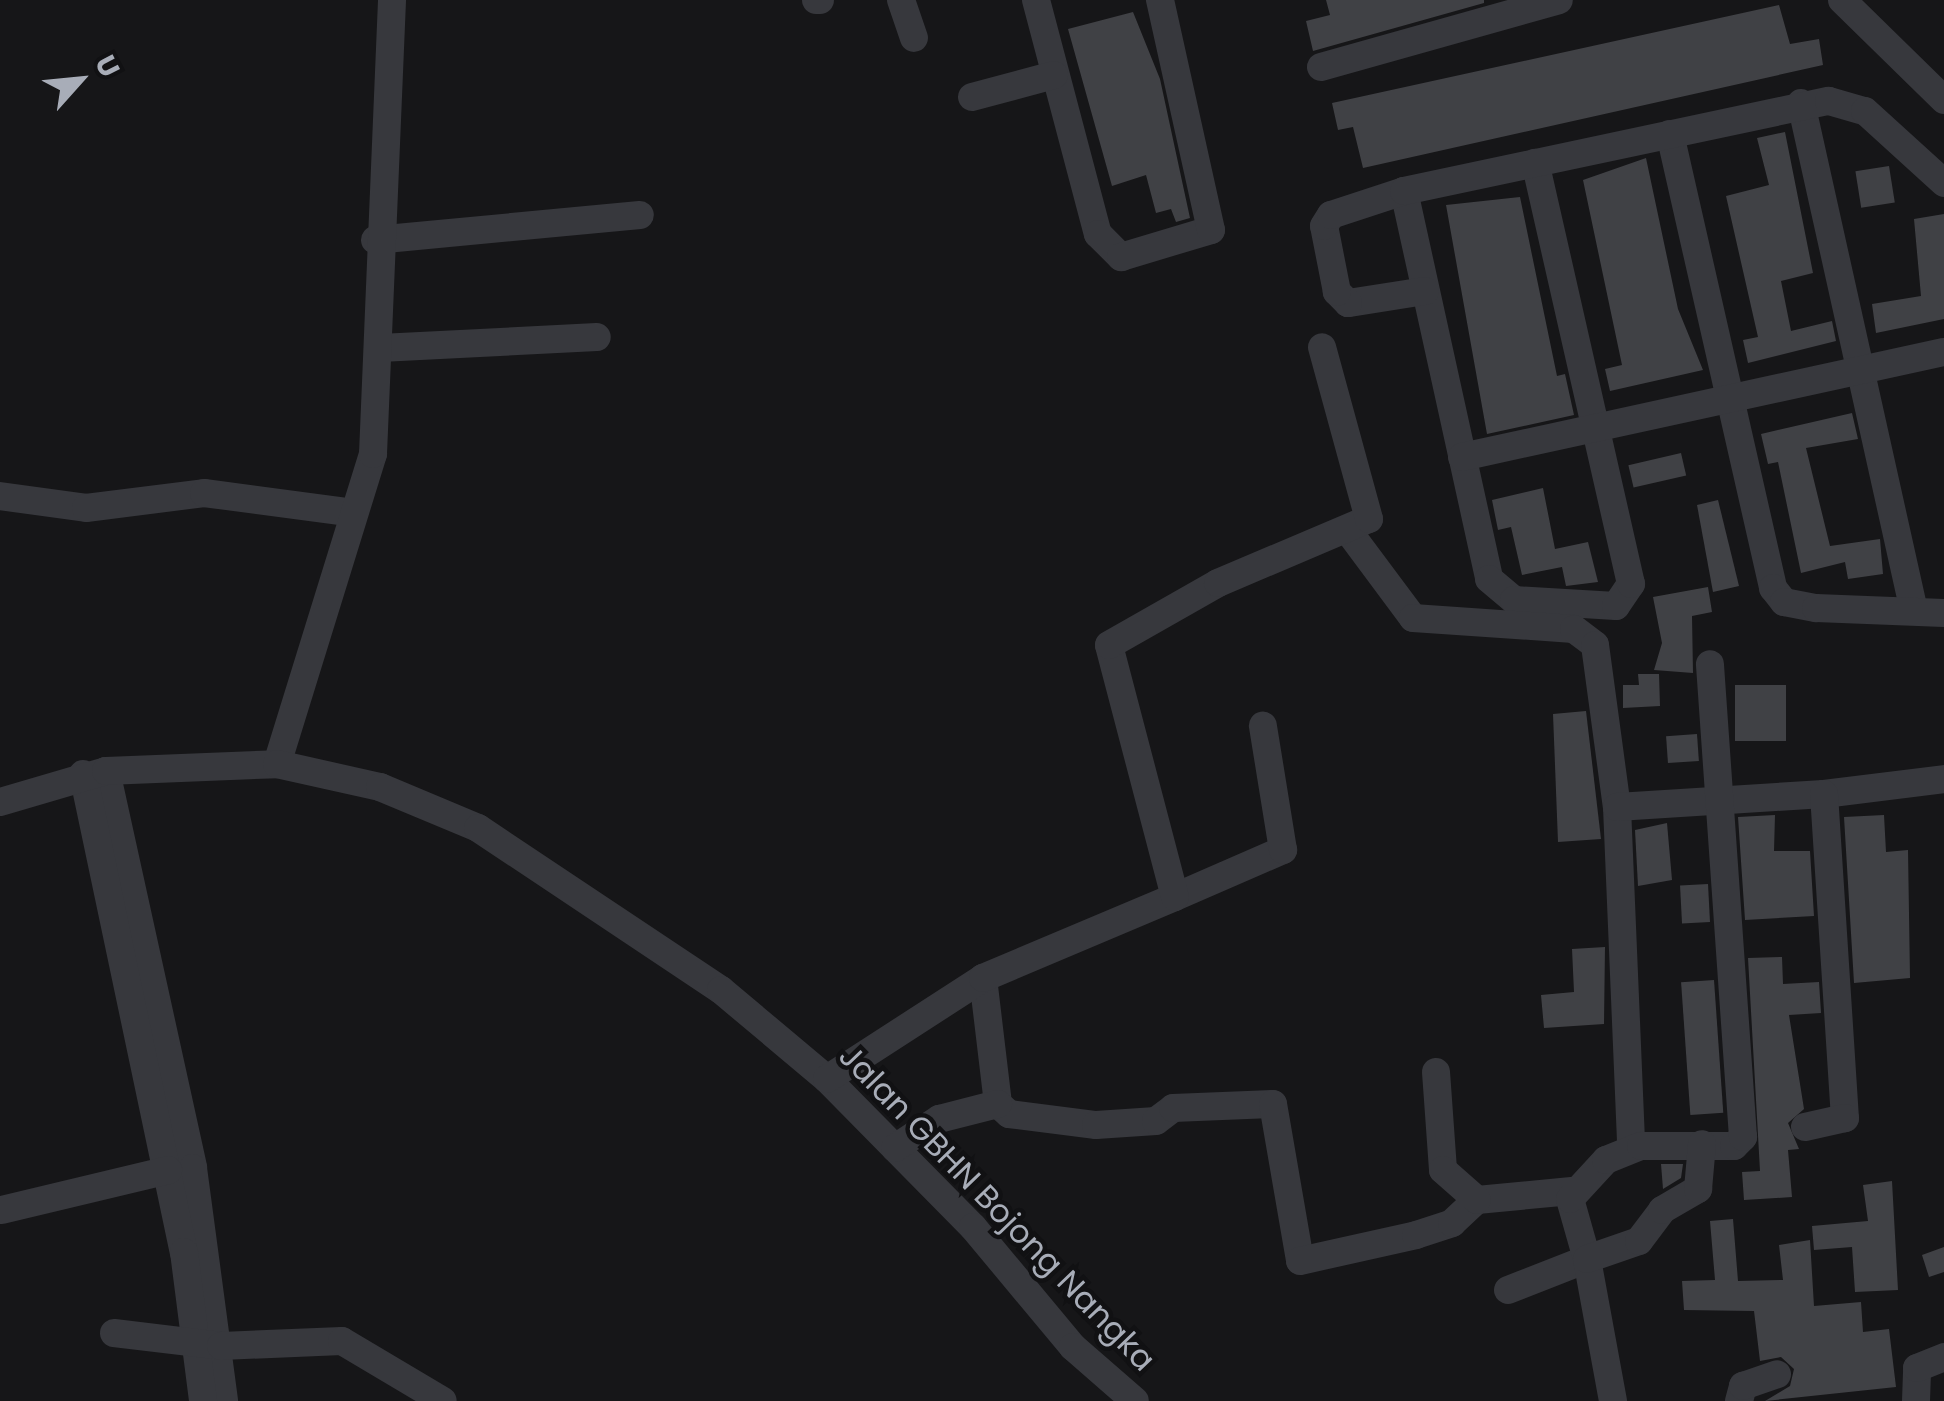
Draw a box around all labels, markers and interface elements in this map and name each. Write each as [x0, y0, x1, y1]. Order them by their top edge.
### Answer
north arrow [30, 30, 130, 130]
text: U [85, 49, 129, 84]
street label: Jalan GBHN Bojong Nangka [831, 1037, 1163, 1379]

